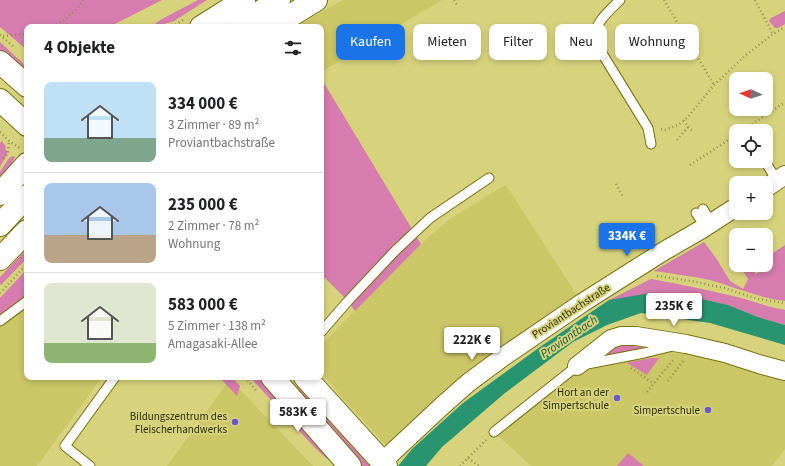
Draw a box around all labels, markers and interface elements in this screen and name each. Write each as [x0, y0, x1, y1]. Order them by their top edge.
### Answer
chip: Kaufen [336, 24, 405, 60]
chip: Mieten [413, 24, 481, 60]
chip: Filter [489, 24, 547, 60]
chip: Neu [555, 24, 607, 60]
chip: Wohnung [615, 24, 699, 60]
text: 4 Objekte [44, 36, 115, 60]
icon: filters [282, 37, 304, 59]
north arrow [729, 72, 773, 116]
map controls [729, 72, 773, 272]
text: 334 000 € [168, 92, 238, 116]
icon: home [76, 98, 124, 146]
text: 3 Zimmer · 89 m² [168, 116, 259, 134]
button: locate [729, 124, 773, 168]
text: Proviantbachstraße [168, 134, 275, 152]
button: + [729, 176, 773, 220]
text: 235 000 € [168, 193, 238, 217]
icon: home [76, 199, 124, 247]
text: 2 Zimmer · 78 m² [168, 217, 259, 235]
pin: 334K € [594, 223, 660, 257]
text: 334K € [608, 227, 646, 245]
button: − [729, 228, 773, 272]
text: Wohnung [168, 235, 220, 253]
street label: Proviantbachstraße [529, 281, 613, 341]
text: 583 000 € [168, 293, 238, 317]
pin: 235K € [641, 293, 707, 327]
text: 235K € [655, 297, 693, 315]
icon: home [76, 299, 124, 347]
water label: Proviantbach [538, 313, 600, 361]
text: 5 Zimmer · 138 m² [168, 317, 266, 335]
pin: 222K € [439, 327, 505, 361]
text: 222K € [453, 331, 491, 349]
text: Amagasaki-Allee [168, 335, 258, 353]
place label: Hort an der Simpertschule [542, 385, 610, 413]
marker: Hort an der Simpertschule [612, 393, 622, 403]
pin: 583K € [265, 399, 331, 433]
text: 583K € [279, 403, 317, 421]
place label: Simpertschule [633, 403, 701, 418]
marker: Simpertschule [703, 405, 713, 415]
place label: Bildungszentrum des Fleischerhandwerks [130, 409, 227, 437]
marker: Bildungszentrum des Fleischerhandwerks [230, 417, 240, 427]

